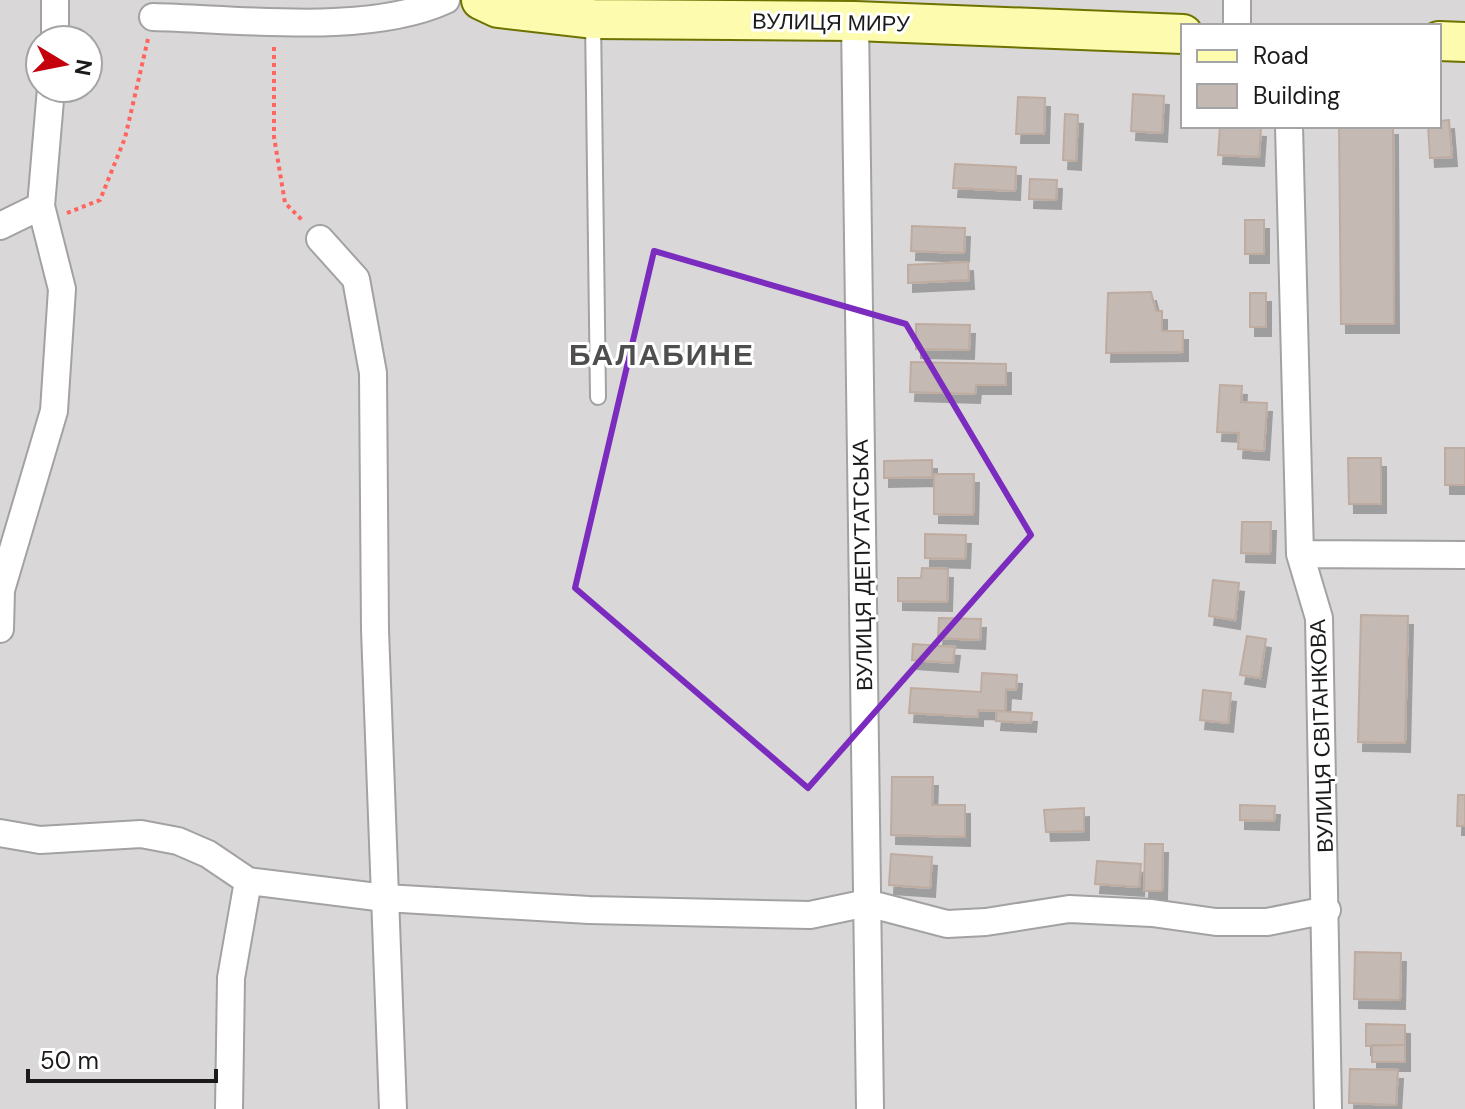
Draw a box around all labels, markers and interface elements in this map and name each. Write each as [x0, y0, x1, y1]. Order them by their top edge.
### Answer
street label: ВУЛИЦЯ МИРУ [752, 7, 911, 38]
north arrow [24, 24, 104, 104]
legend [1181, 24, 1441, 128]
text: Road [1253, 40, 1309, 71]
text: N [68, 57, 99, 78]
text: Building [1253, 80, 1340, 111]
district label: БАЛАБИНЕ [569, 335, 755, 374]
street label: ВУЛИЦЯ ДЕПУТАТСЬКА [846, 439, 879, 691]
street label: ВУЛИЦЯ СВІТАНКОВА [1303, 618, 1340, 853]
scale bar [28, 1033, 216, 1083]
text: 50 m [40, 1045, 99, 1076]

